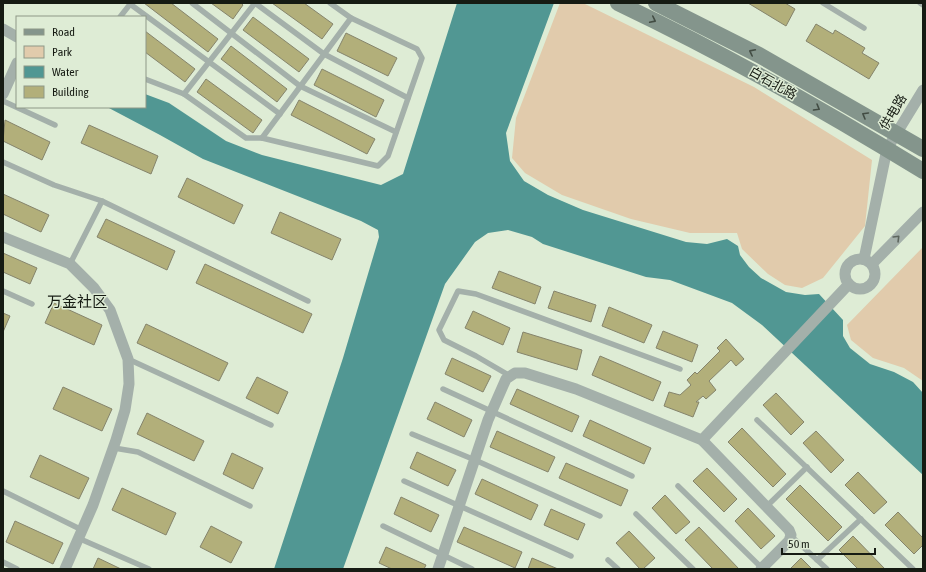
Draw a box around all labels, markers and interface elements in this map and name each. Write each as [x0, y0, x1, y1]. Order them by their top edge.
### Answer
one-way arrow [649, 15, 657, 23]
legend [16, 16, 146, 108]
text: Road [52, 25, 75, 39]
text: Park [52, 45, 73, 59]
one-way arrow [749, 49, 756, 57]
street label: 白石北路 [747, 64, 799, 102]
text: Water [52, 65, 79, 79]
text: Building [52, 85, 90, 99]
street label: 供电路 [877, 91, 909, 133]
one-way arrow [813, 103, 820, 110]
one-way arrow [862, 113, 869, 120]
one-way arrow [893, 235, 900, 243]
district label: 万金社区 [47, 293, 107, 310]
scale bar [782, 530, 875, 556]
text: 50 m [788, 537, 810, 551]

